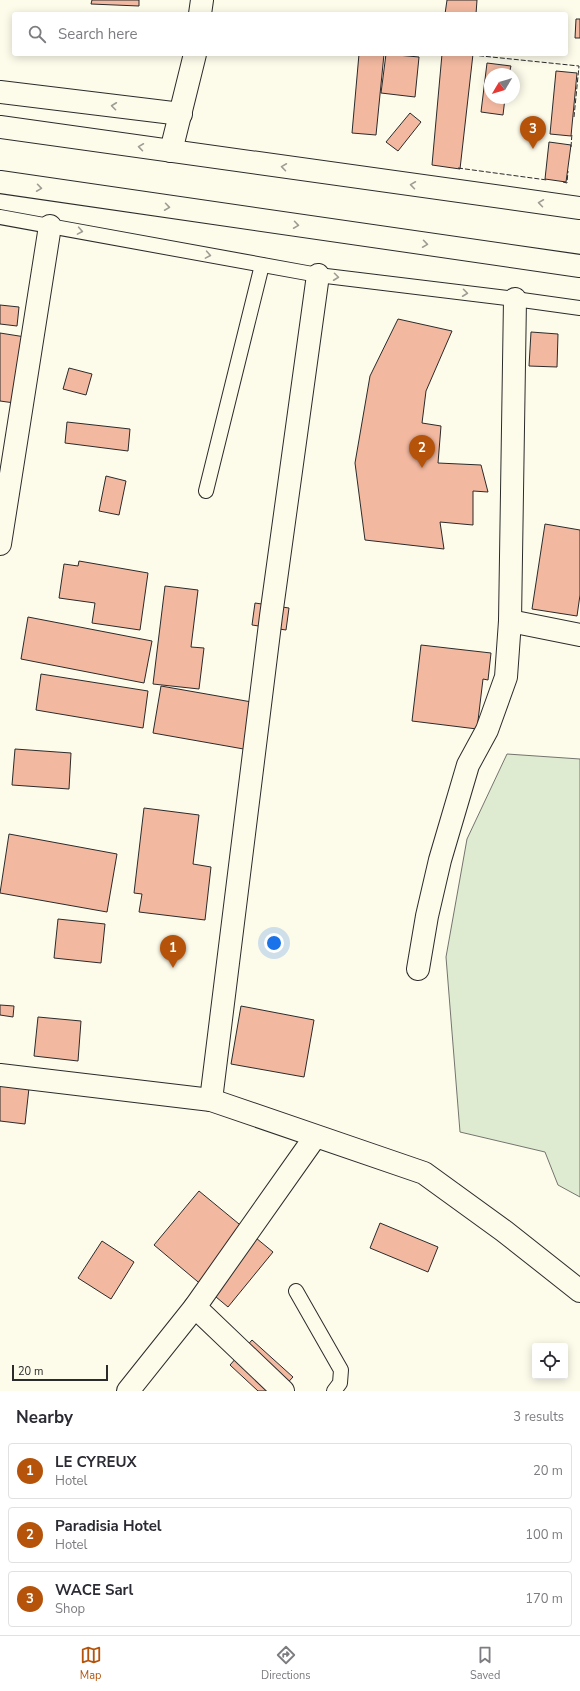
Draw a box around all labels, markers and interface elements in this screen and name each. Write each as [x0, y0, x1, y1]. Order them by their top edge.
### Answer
search box [12, 12, 568, 56]
icon: search [26, 23, 48, 45]
text: Search here [58, 24, 138, 44]
north arrow [484, 68, 520, 104]
one-way arrow [111, 102, 117, 111]
pin: 3 [520, 116, 546, 149]
one-way arrow [138, 143, 144, 152]
one-way arrow [281, 163, 287, 172]
one-way arrow [410, 181, 416, 190]
one-way arrow [36, 183, 42, 192]
one-way arrow [538, 199, 544, 208]
one-way arrow [164, 202, 170, 211]
one-way arrow [293, 220, 299, 229]
one-way arrow [77, 227, 83, 235]
one-way arrow [422, 239, 428, 248]
one-way arrow [205, 250, 211, 258]
one-way arrow [333, 272, 339, 281]
one-way arrow [462, 288, 468, 297]
pin: 2 [409, 435, 435, 468]
your location [264, 933, 284, 953]
pin: 1 [160, 935, 186, 968]
map controls [532, 1343, 568, 1379]
button: locate [532, 1343, 568, 1379]
scale bar [12, 1363, 108, 1382]
text: 20 m [18, 1364, 43, 1379]
text: Nearby [16, 1406, 73, 1429]
text: 3 results [513, 1408, 564, 1426]
text: LE CYREUX [55, 1452, 136, 1472]
text: 1 [26, 1462, 34, 1480]
text: 20 m [533, 1462, 563, 1480]
text: Hotel [55, 1472, 87, 1490]
text: Paradisia Hotel [55, 1516, 162, 1536]
text: 2 [26, 1526, 34, 1544]
text: 100 m [525, 1526, 563, 1544]
text: Hotel [55, 1536, 87, 1554]
text: WACE Sarl [55, 1580, 133, 1600]
text: 3 [26, 1590, 34, 1608]
text: 170 m [525, 1590, 563, 1608]
text: Shop [55, 1600, 85, 1618]
tab: Map [80, 1644, 102, 1683]
tab: Directions [261, 1644, 311, 1683]
tab: Saved [470, 1644, 500, 1683]

